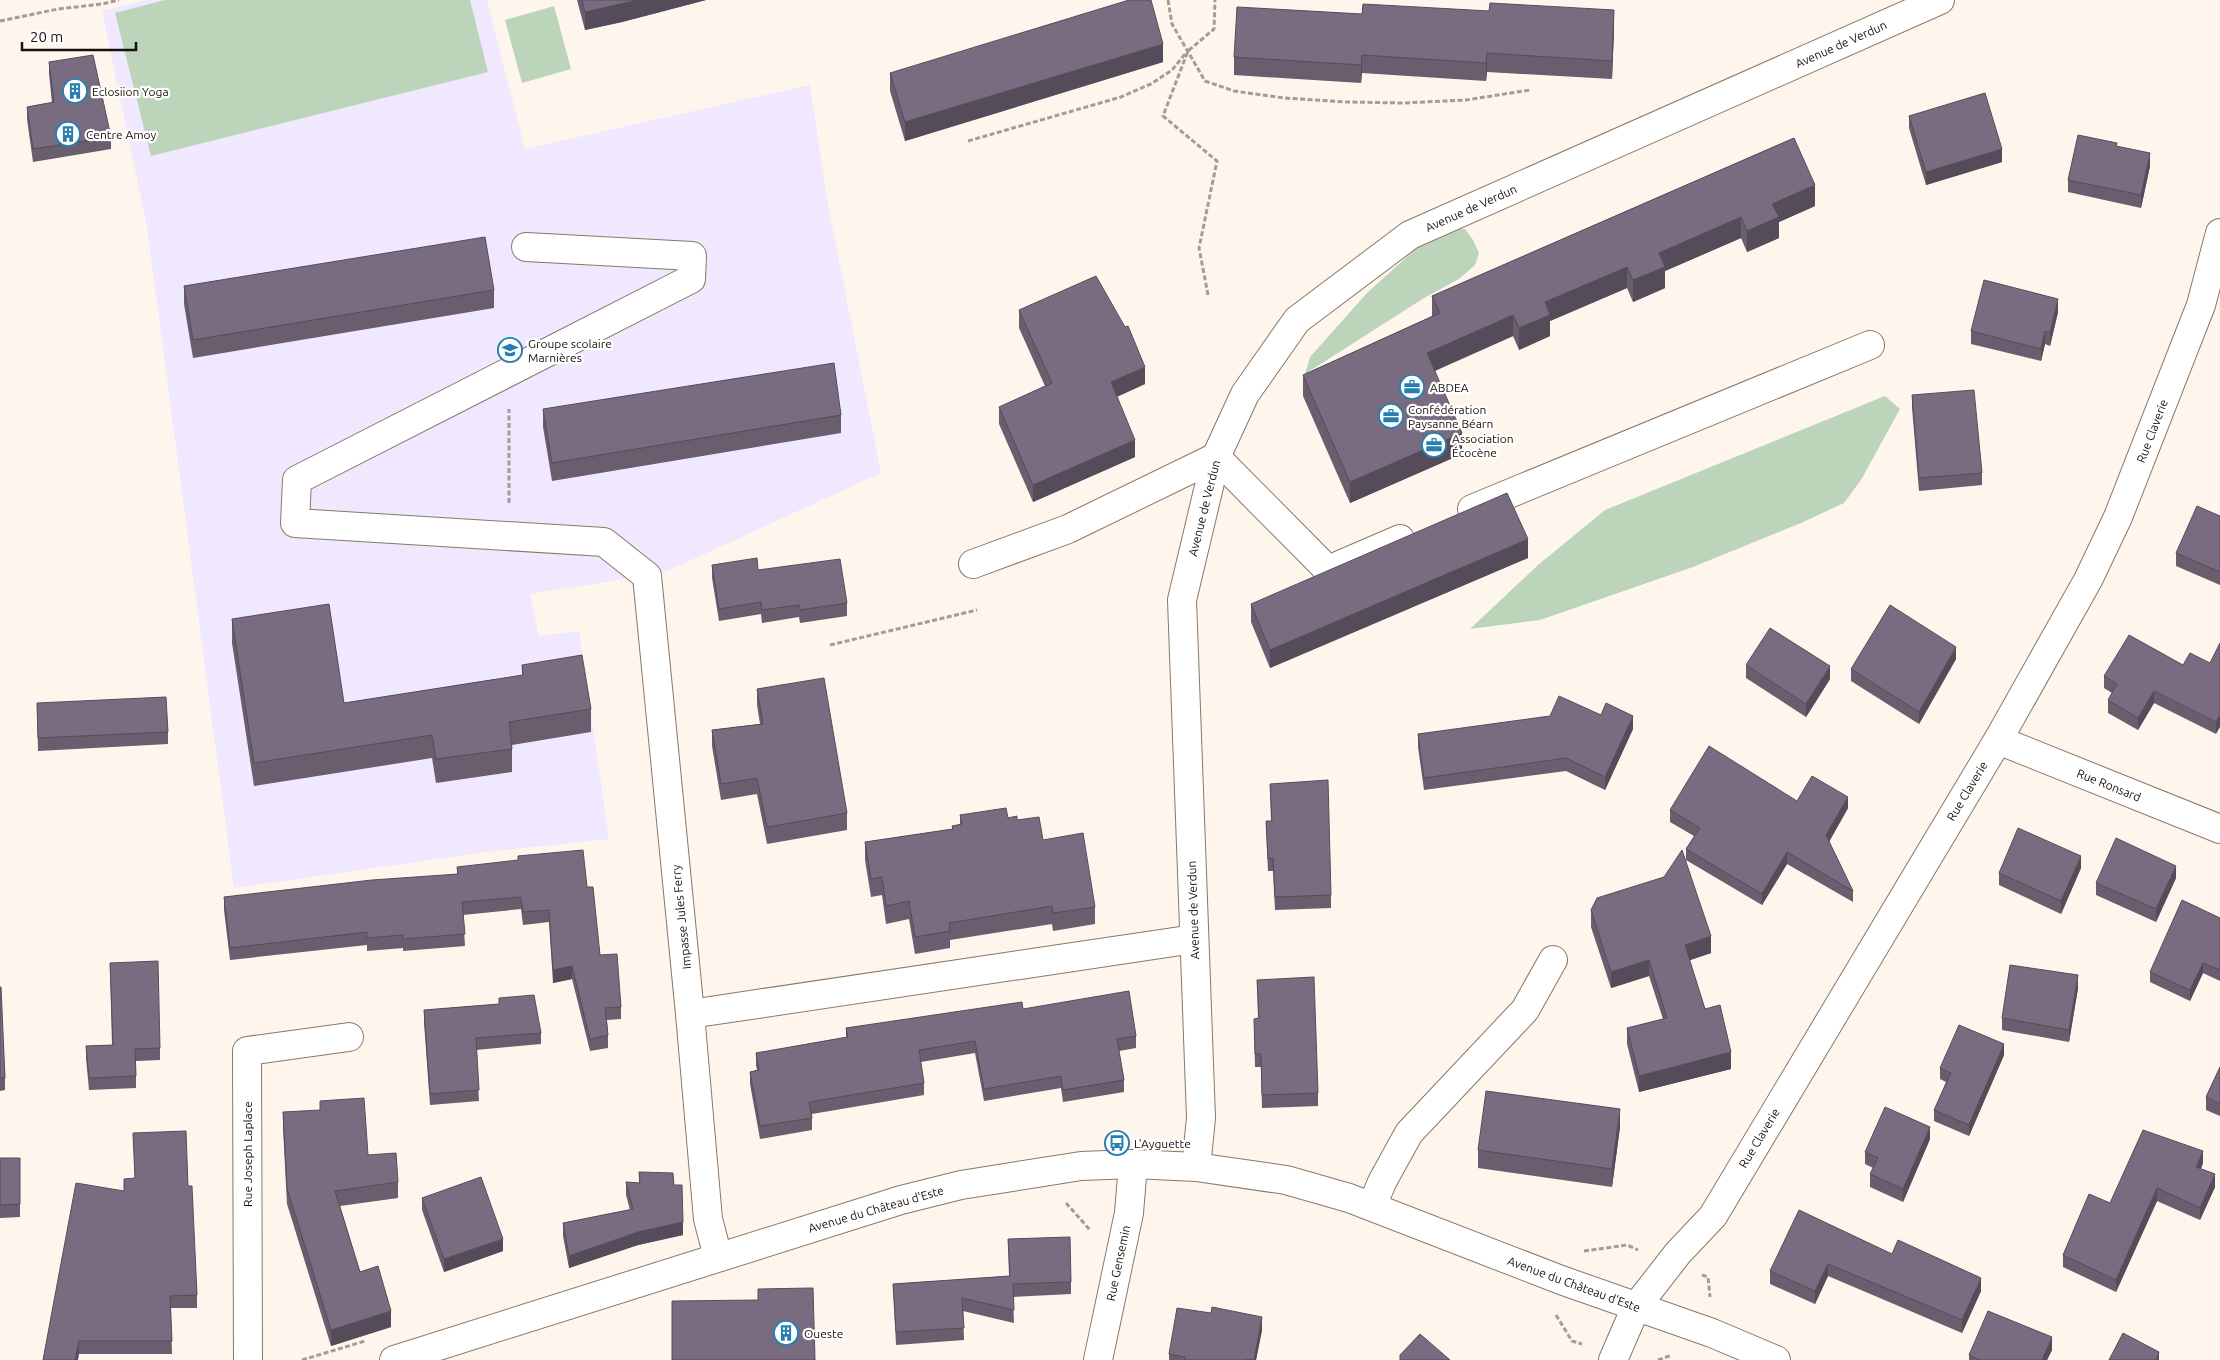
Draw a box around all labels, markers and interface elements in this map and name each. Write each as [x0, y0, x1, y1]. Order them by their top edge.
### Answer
street label: Avenue de Verdun [1793, 18, 1889, 70]
scale bar [22, 20, 136, 52]
text: 20 m [30, 28, 63, 45]
building icon: Eclosiion Yoga [62, 78, 88, 104]
place label: Eclosiion Yoga [92, 85, 169, 98]
building icon: Centre Amoy [55, 121, 81, 147]
place label: Centre Amoy [86, 128, 157, 141]
street label: Avenue de Verdun [1423, 182, 1519, 234]
school or university icon: Groupe scolaire Marnières [497, 337, 523, 363]
place label: Groupe scolaire Marnières [528, 337, 612, 364]
office icon: ABDEA [1399, 374, 1425, 400]
place label: ABDEA [1430, 381, 1469, 394]
street label: Rue Claverie [2134, 397, 2170, 465]
office icon: Confédération Paysanne Béarn [1378, 403, 1404, 429]
place label: Confédération Paysanne Béarn [1408, 403, 1493, 430]
office icon: Association Écocène [1421, 432, 1447, 458]
place label: Association Écocène [1452, 432, 1514, 459]
street label: Avenue de Verdun [1186, 459, 1222, 557]
street label: Rue Claverie [1944, 759, 1990, 823]
street label: Rue Ronsard [2075, 766, 2143, 804]
street label: Avenue de Verdun [1185, 860, 1201, 960]
street label: Impasse Jules Ferry [669, 864, 693, 970]
street label: Rue Joseph Laplace [241, 1101, 254, 1207]
street label: Rue Claverie [1736, 1106, 1782, 1170]
bus stop icon: L'Ayguette [1104, 1130, 1130, 1156]
place label: L'Ayguette [1134, 1137, 1191, 1150]
street label: Avenue du Château d'Este [807, 1183, 945, 1235]
street label: Rue Gensemin [1104, 1224, 1132, 1302]
street label: Avenue du Château d'Este [1506, 1254, 1642, 1314]
building icon: Oueste [773, 1320, 799, 1346]
place label: Oueste [804, 1327, 843, 1340]

